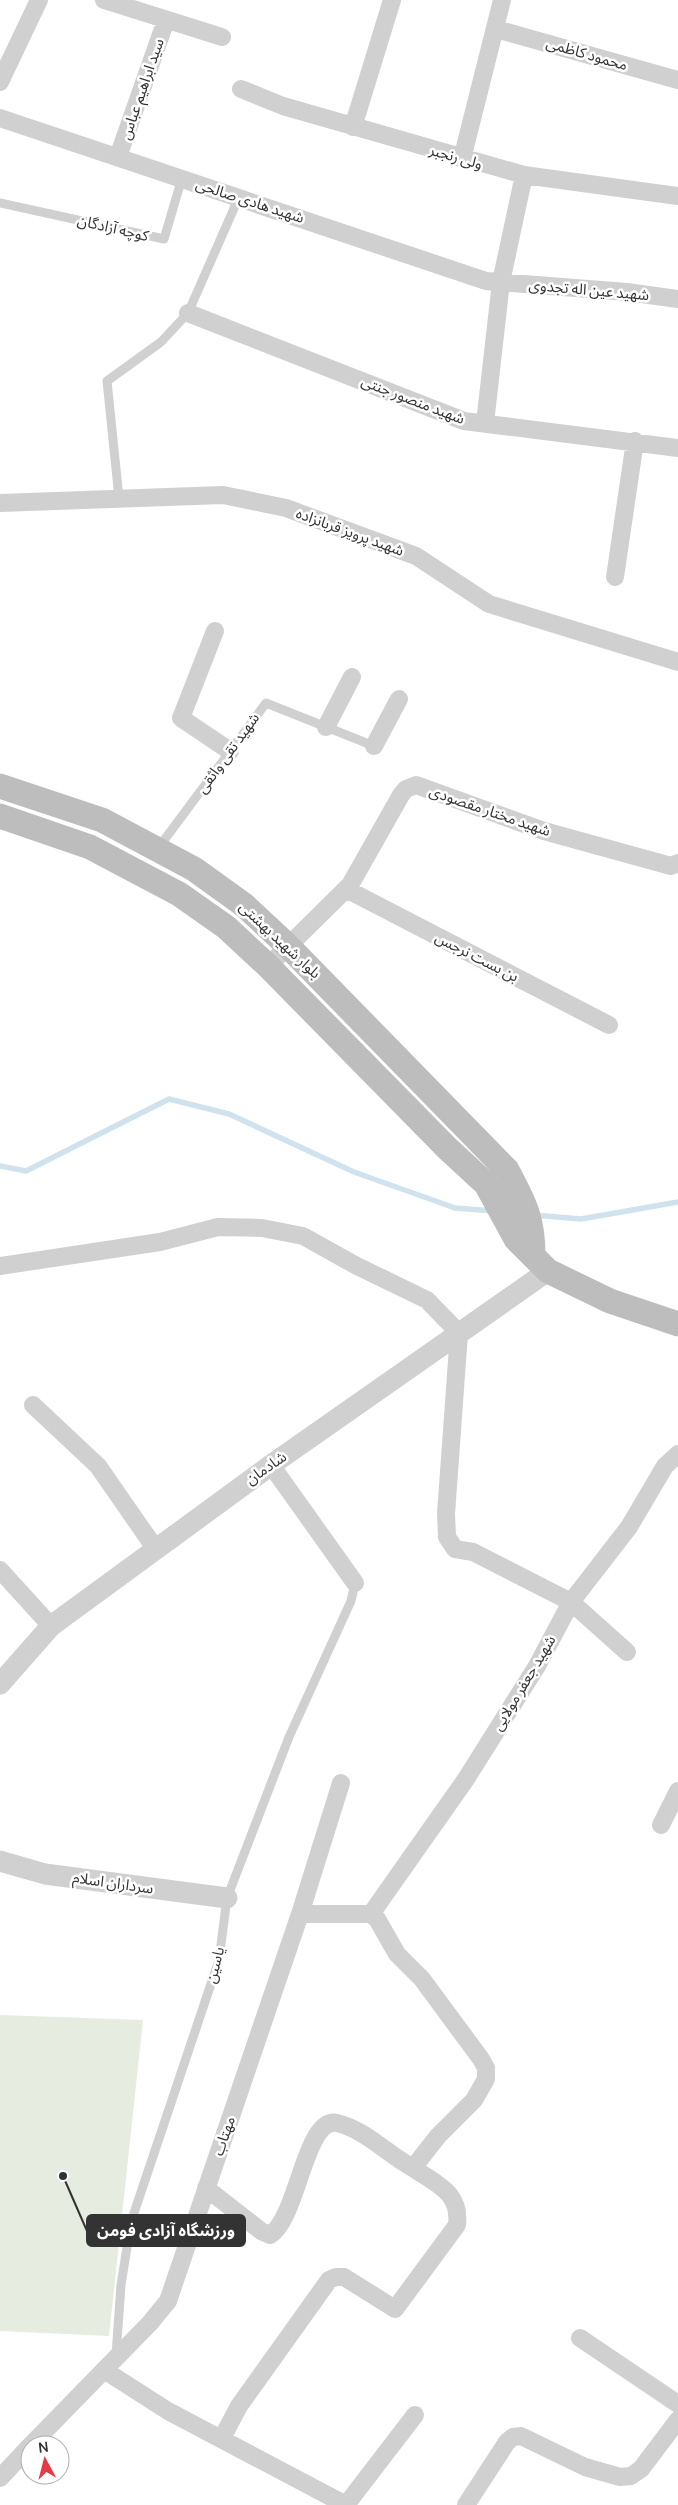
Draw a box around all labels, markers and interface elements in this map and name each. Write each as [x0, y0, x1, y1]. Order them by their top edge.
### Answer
street label: محمود کاظمی [544, 32, 630, 75]
street label: سید ابراهیم عباس [114, 35, 170, 143]
street label: ولی رنجبر [426, 139, 485, 174]
street label: شهید هادی صالحی [193, 173, 307, 228]
street label: کوچه آزادگان [75, 209, 152, 246]
street label: شهید عین اله تجدوی [528, 274, 650, 305]
street label: شهید منصور جنتی [358, 370, 468, 429]
street label: شهید پرویز قربانزاده [293, 502, 407, 561]
street label: شهید تقی واثقی [191, 708, 264, 797]
street label: شهید مختار مقصودی [427, 780, 554, 841]
street label: بلوار شهید بهشتی [235, 896, 326, 983]
street label: بن بست نرجس [432, 926, 523, 987]
street label: شادمان [241, 1446, 291, 1489]
street label: شهید جعفر مولایی [487, 1631, 561, 1735]
street label: سرداران اسلام [71, 1866, 155, 1900]
street label: یاسین [200, 1944, 229, 1985]
street label: مهتاب [207, 2113, 240, 2158]
callout: ورزشگاه آزادی فومن [87, 2215, 245, 2246]
text: ورزشگاه آزادی فومن [97, 2219, 235, 2241]
north arrow [20, 2435, 70, 2485]
text: N [37, 2437, 50, 2457]

